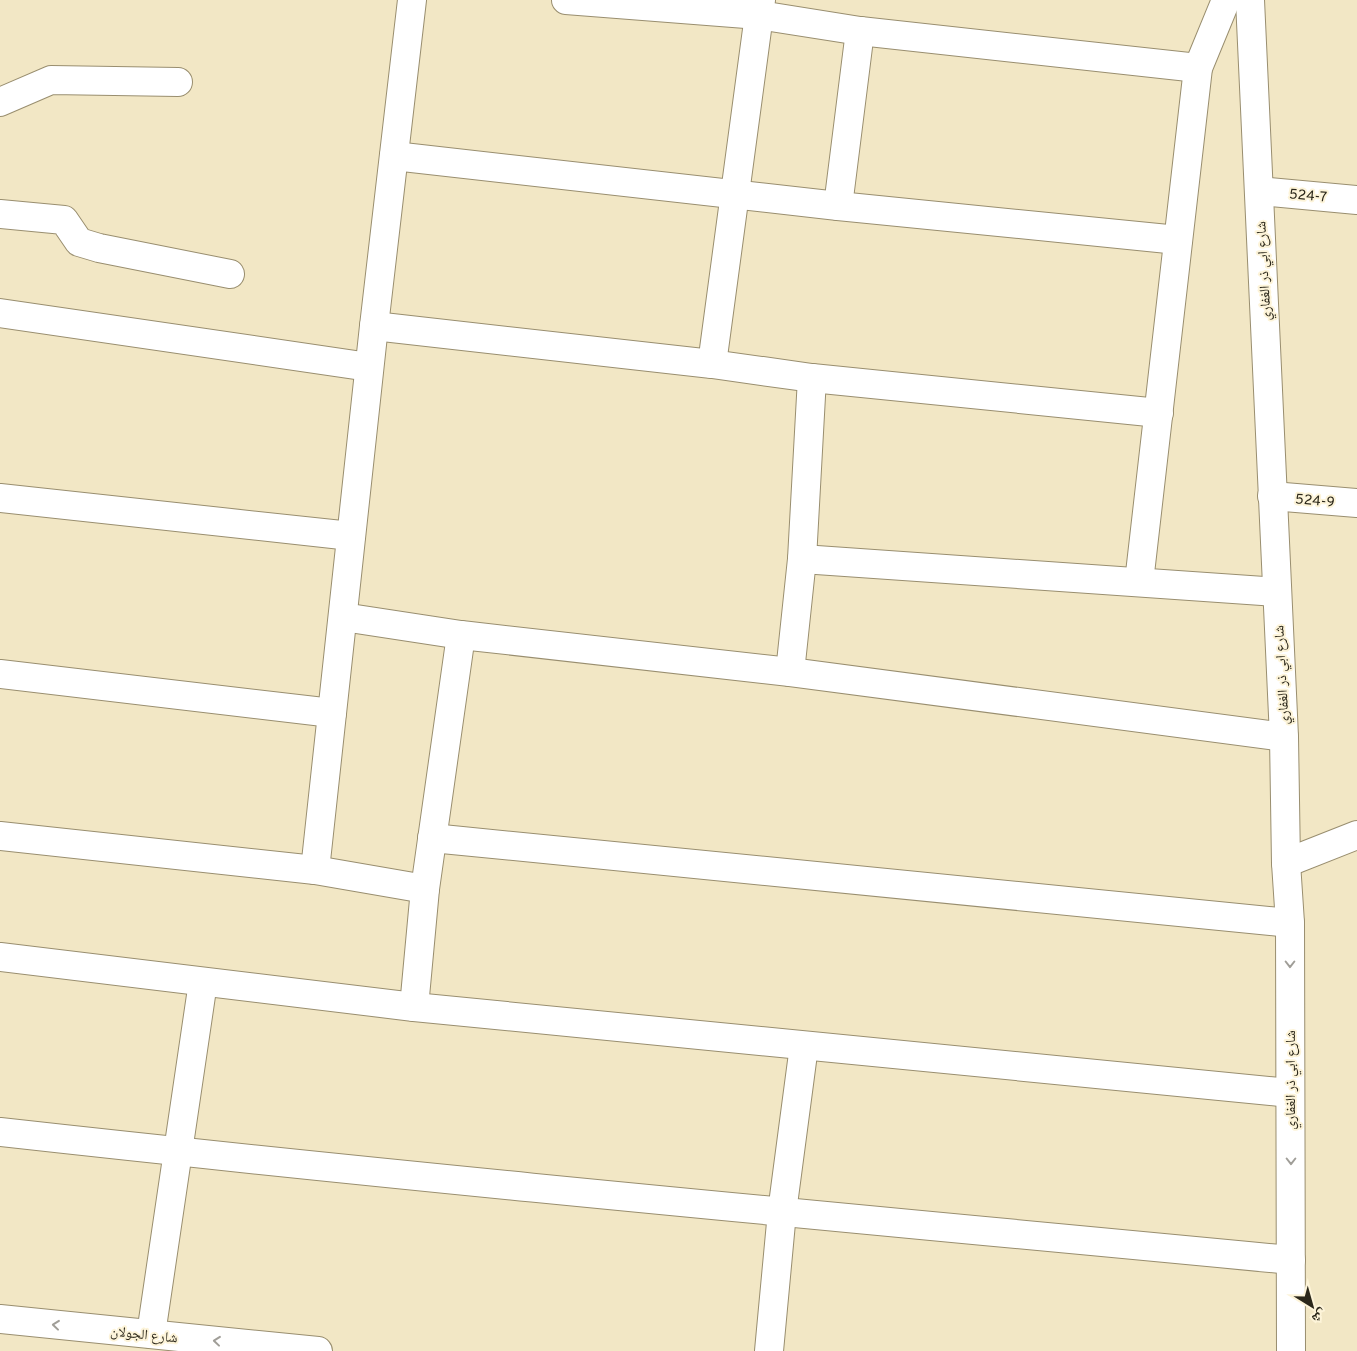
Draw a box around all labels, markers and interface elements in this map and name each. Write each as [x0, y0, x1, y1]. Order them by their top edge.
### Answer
street label: 524-7 [1288, 186, 1328, 207]
street label: شارع ابي ذر الغفاري [1253, 221, 1277, 321]
street label: 524-9 [1294, 491, 1335, 512]
street label: شارع ابي ذر الغفاري [1271, 625, 1295, 725]
one-way arrow [1285, 960, 1295, 968]
street label: شارع ابي ذر الغفاري [1283, 1030, 1302, 1130]
one-way arrow [1286, 1158, 1296, 1166]
north arrow [1287, 1281, 1337, 1331]
text: ش [1308, 1304, 1330, 1327]
one-way arrow [51, 1320, 59, 1331]
street label: شارع الجولان [109, 1324, 178, 1347]
one-way arrow [213, 1336, 221, 1347]

